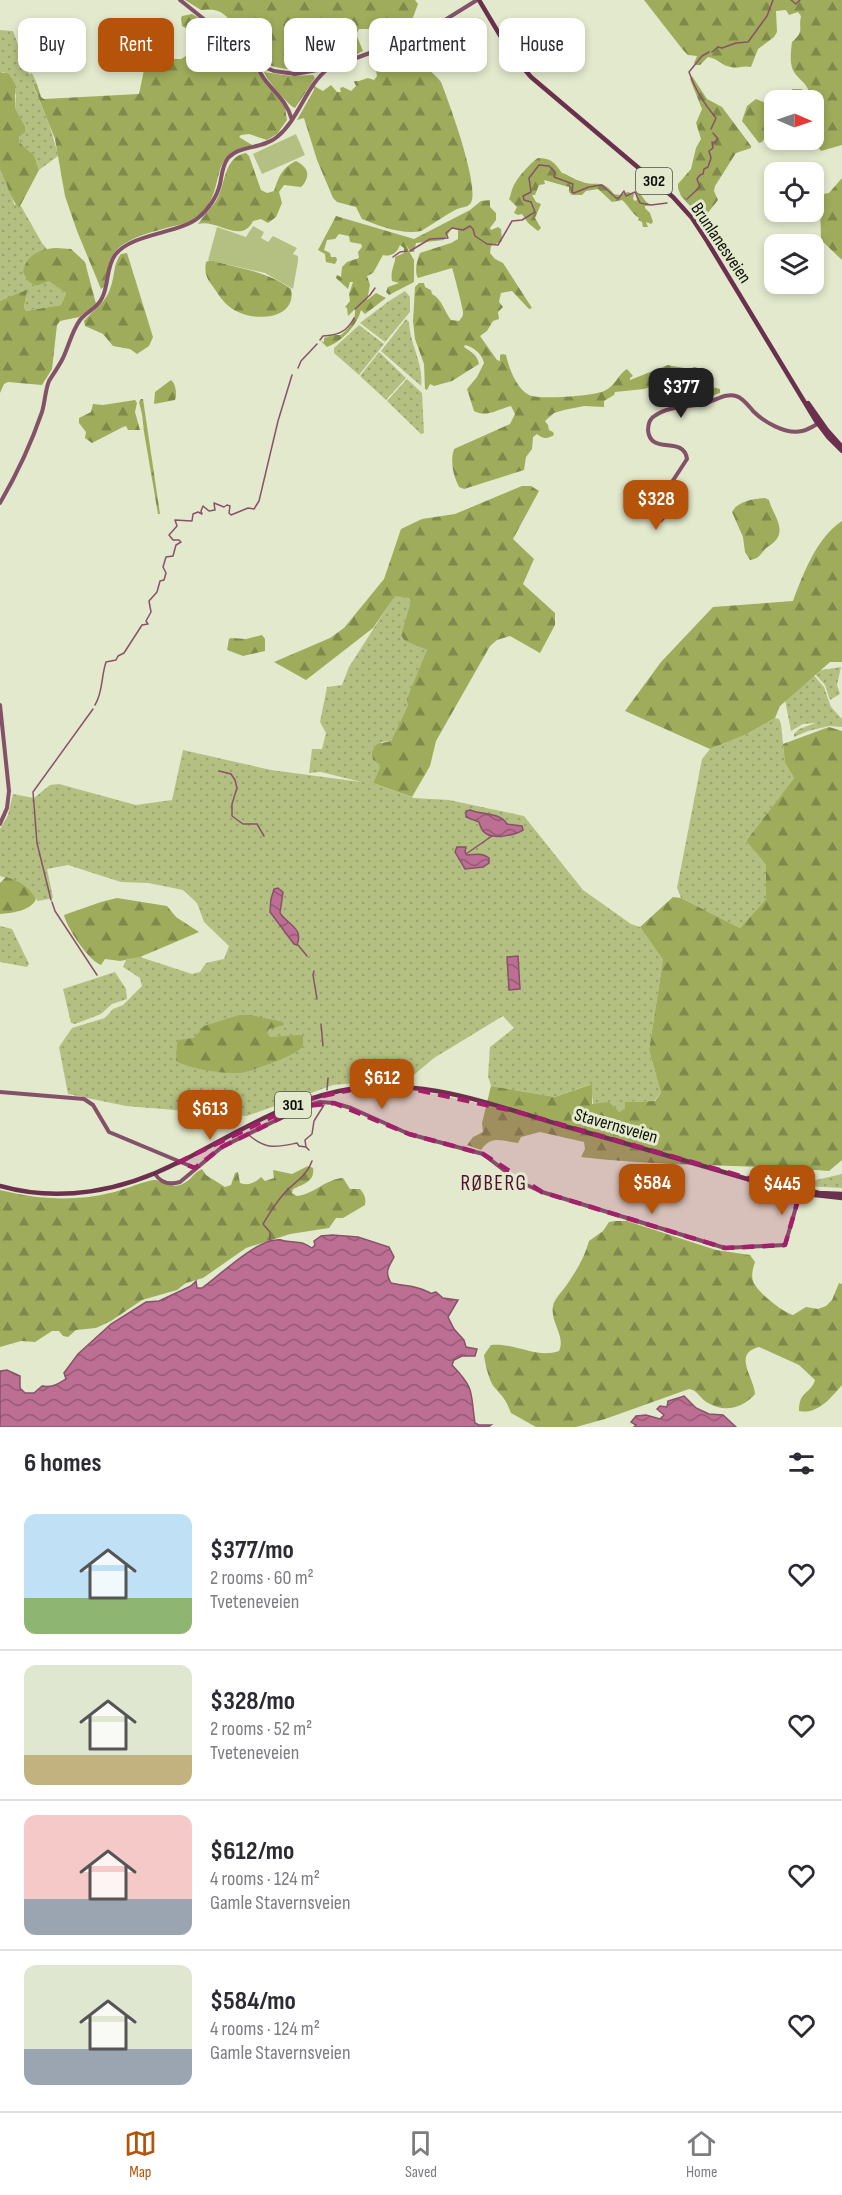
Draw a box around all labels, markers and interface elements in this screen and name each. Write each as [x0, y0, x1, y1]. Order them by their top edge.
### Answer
chip: Buy [18, 18, 86, 72]
chip: Rent [98, 18, 174, 72]
chip: Filters [186, 18, 272, 72]
chip: New [284, 18, 357, 72]
chip: Apartment [369, 18, 487, 72]
chip: House [499, 18, 585, 72]
north arrow [764, 90, 824, 150]
map controls [764, 90, 824, 294]
button: locate [764, 162, 824, 222]
road number: 302 [636, 168, 672, 194]
street label: Brunlanesveien [686, 199, 756, 287]
button: layers [764, 234, 824, 294]
pin: $377 [645, 368, 717, 419]
text: $377 [663, 375, 699, 399]
pin: $328 [620, 480, 692, 531]
text: $328 [637, 487, 675, 511]
pin: $612 [346, 1059, 418, 1110]
text: $612 [364, 1066, 400, 1090]
pin: $613 [174, 1090, 246, 1141]
road number: 301 [275, 1092, 311, 1118]
text: $613 [192, 1097, 228, 1121]
street label: Stavernsveien [572, 1104, 660, 1148]
pin: $584 [616, 1164, 688, 1215]
pin: $445 [746, 1165, 818, 1216]
district label: RØBERG [461, 1171, 527, 1196]
text: $584 [633, 1171, 671, 1195]
text: $445 [763, 1172, 801, 1196]
icon: filters [785, 1447, 818, 1480]
text: 6 homes [24, 1448, 102, 1479]
text: $377/mo [210, 1535, 294, 1566]
icon: home [72, 1538, 144, 1610]
icon: heart [785, 1558, 818, 1591]
text: 2 rooms · 60 m² [210, 1566, 314, 1590]
text: Tveteneveien [210, 1590, 299, 1614]
text: $328/mo [210, 1686, 295, 1717]
icon: home [72, 1689, 144, 1761]
icon: heart [785, 1709, 818, 1742]
text: 2 rooms · 52 m² [210, 1717, 312, 1741]
text: Tveteneveien [210, 1741, 299, 1765]
text: $612/mo [210, 1836, 294, 1867]
icon: home [72, 1839, 144, 1911]
icon: heart [785, 1859, 818, 1892]
text: 4 rooms · 124 m² [210, 1867, 320, 1891]
text: Gamle Stavernsveien [210, 1891, 350, 1915]
text: $584/mo [210, 1986, 296, 2017]
icon: home [72, 1989, 144, 2061]
icon: heart [785, 2009, 818, 2042]
text: 4 rooms · 124 m² [210, 2017, 320, 2041]
text: Gamle Stavernsveien [210, 2041, 350, 2065]
tab: Map [124, 2127, 157, 2182]
tab: Saved [404, 2127, 437, 2182]
tab: Home [685, 2127, 718, 2182]

